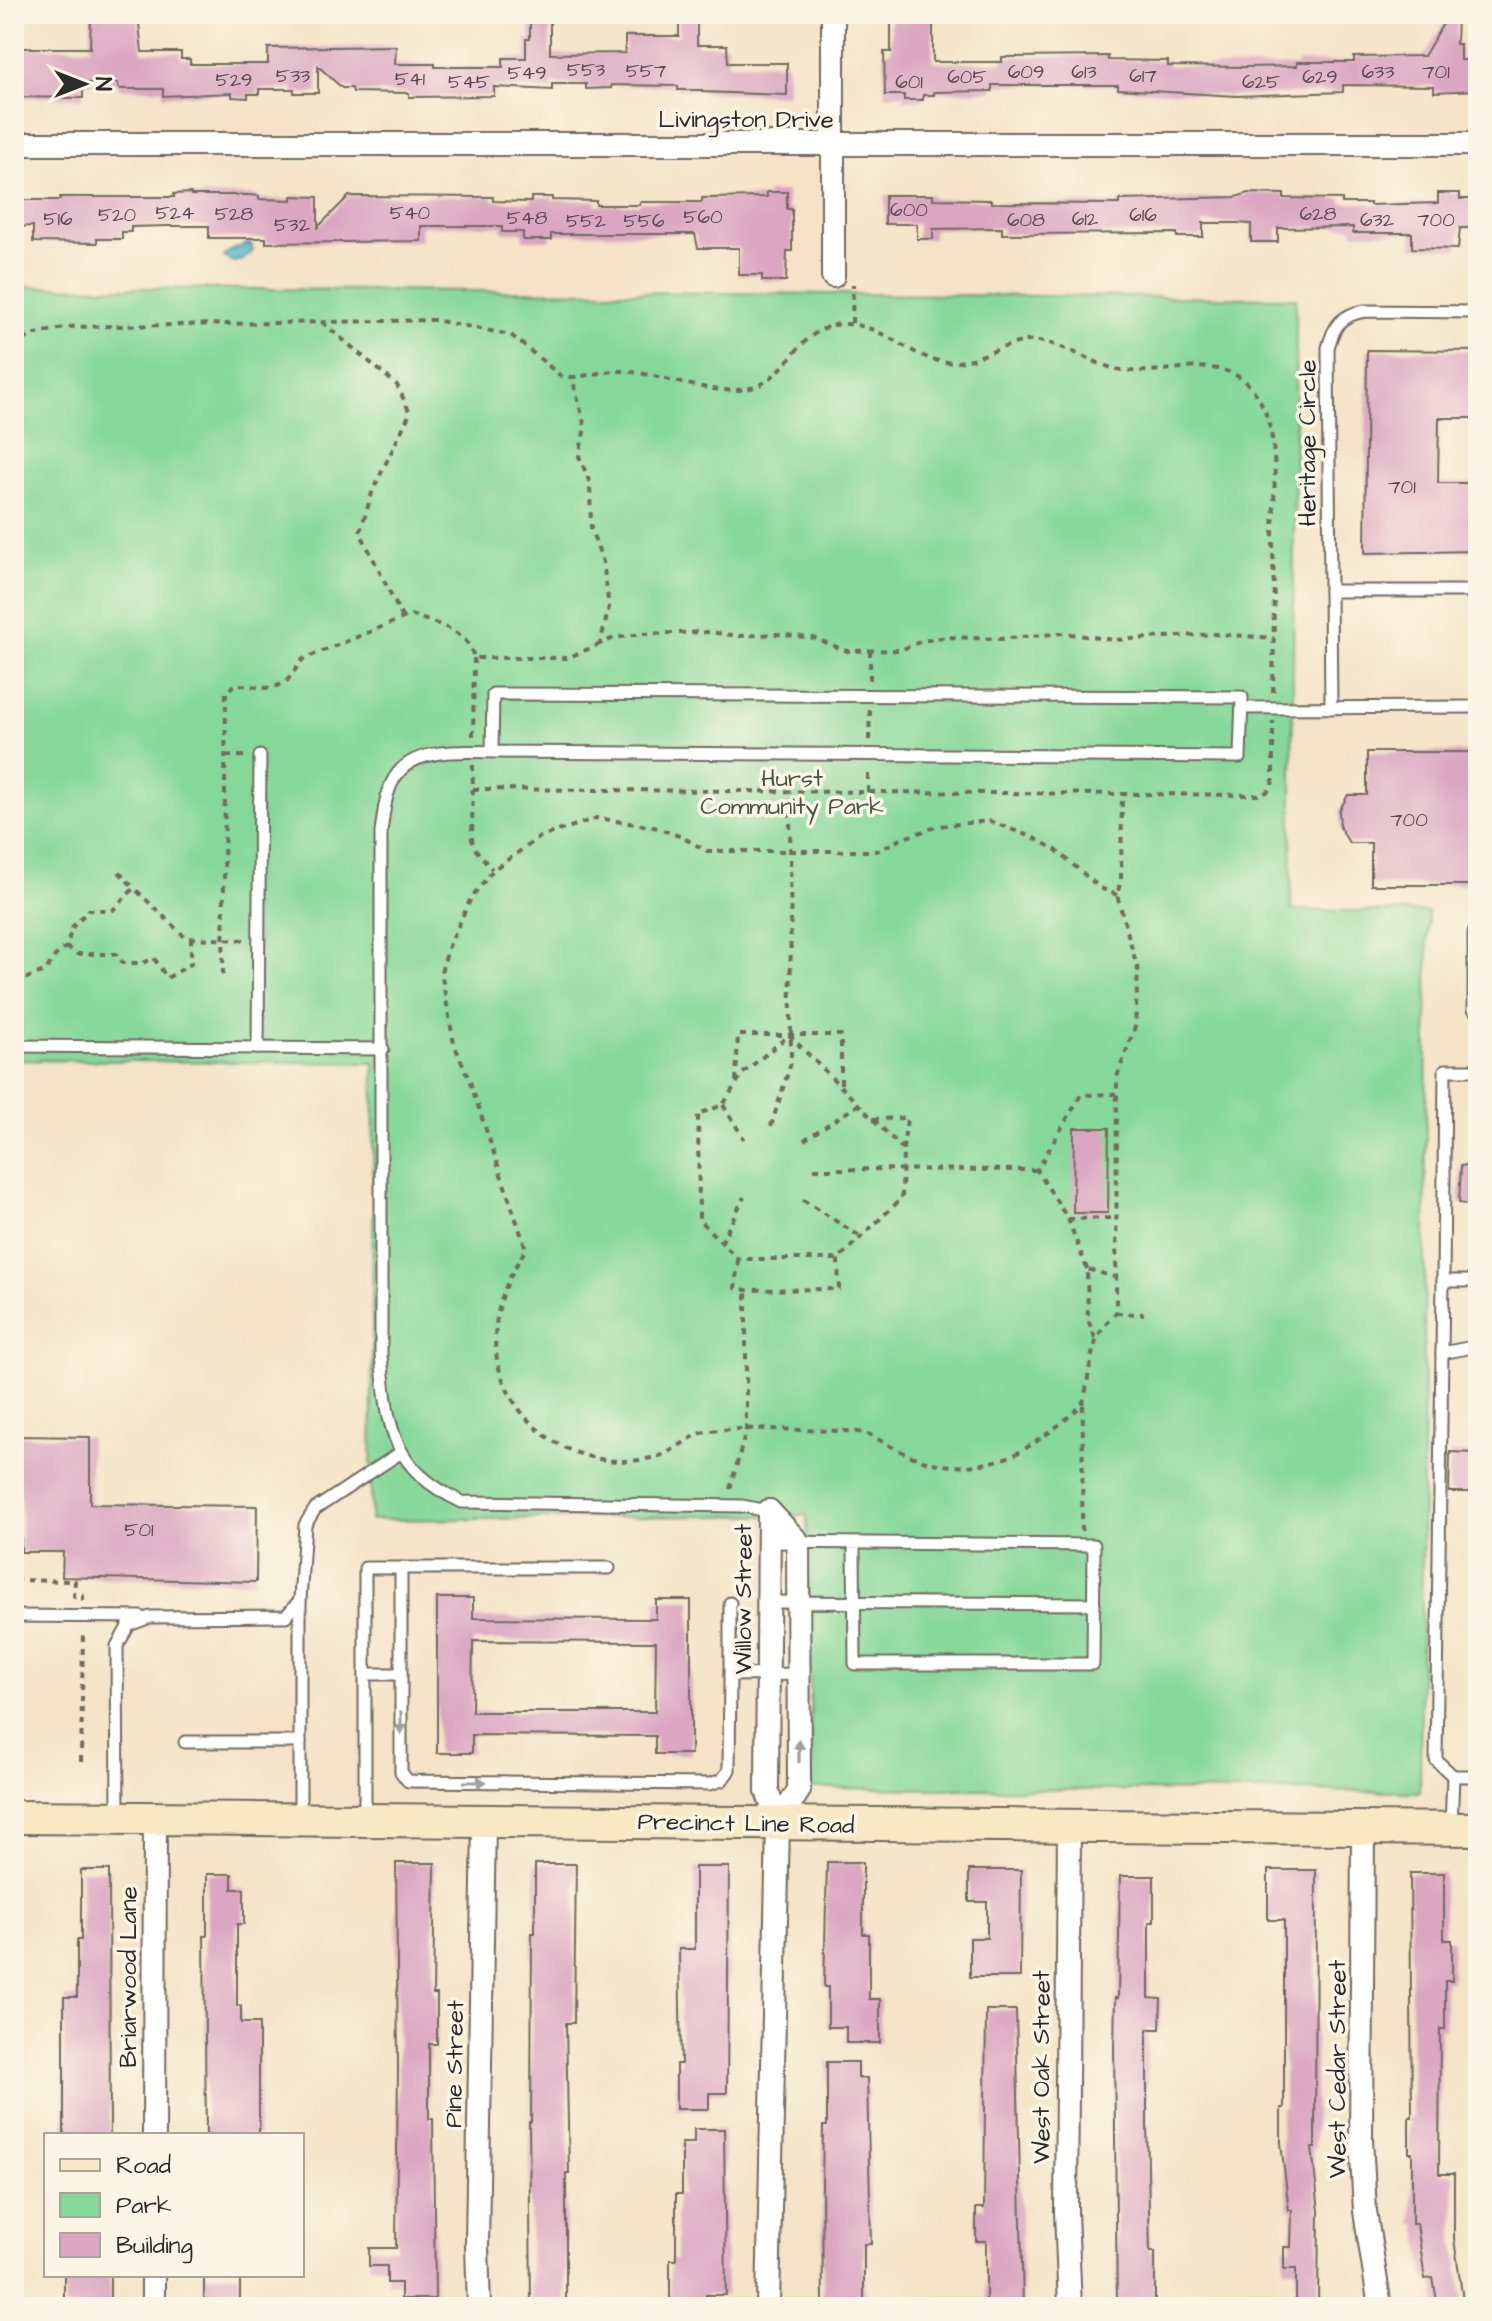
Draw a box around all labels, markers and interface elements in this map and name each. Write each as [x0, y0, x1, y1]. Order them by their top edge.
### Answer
north arrow [44, 44, 124, 124]
house number: 553 [567, 56, 605, 84]
house number: 557 [626, 57, 666, 85]
house number: 609 [1008, 58, 1044, 86]
house number: 613 [1071, 58, 1097, 86]
house number: 633 [1362, 58, 1394, 86]
house number: 701 [1422, 58, 1450, 86]
house number: 549 [507, 59, 547, 87]
house number: 533 [276, 62, 310, 90]
house number: 617 [1129, 62, 1157, 90]
house number: 605 [947, 63, 987, 91]
house number: 629 [1302, 63, 1338, 91]
house number: 541 [395, 65, 426, 93]
house number: 529 [216, 66, 253, 94]
house number: 545 [448, 68, 490, 96]
house number: 601 [895, 68, 923, 96]
house number: 625 [1242, 68, 1280, 96]
text: N [87, 77, 118, 91]
street label: Livingston Drive [658, 103, 834, 138]
house number: 600 [890, 196, 928, 224]
house number: 524 [155, 199, 195, 227]
house number: 540 [390, 199, 431, 227]
house number: 528 [215, 200, 253, 228]
house number: 628 [1300, 200, 1337, 228]
house number: 520 [98, 201, 136, 229]
house number: 616 [1129, 201, 1157, 229]
house number: 560 [683, 203, 723, 231]
house number: 548 [507, 204, 547, 232]
house number: 516 [43, 205, 73, 233]
house number: 612 [1072, 205, 1099, 233]
house number: 608 [1007, 206, 1045, 234]
house number: 632 [1360, 206, 1395, 234]
house number: 700 [1417, 206, 1455, 234]
house number: 552 [566, 207, 606, 235]
house number: 556 [624, 207, 665, 235]
house number: 532 [274, 211, 310, 239]
street label: Heritage Circle [1291, 359, 1326, 527]
house number: 701 [1388, 473, 1416, 501]
park label: Hurst Community Park [700, 762, 884, 825]
house number: 700 [1390, 806, 1428, 834]
house number: 501 [124, 1516, 154, 1544]
street label: Willow Street [727, 1524, 761, 1674]
one-way arrow [395, 1711, 407, 1736]
one-way arrow [793, 1738, 805, 1763]
one-way arrow [463, 1776, 488, 1788]
street label: Precinct Line Road [637, 1805, 855, 1843]
street label: Briarwood Lane [112, 1886, 146, 2068]
street label: West Cedar Street [1321, 1960, 1355, 2178]
street label: West Oak Street [1025, 1970, 1059, 2164]
street label: Pine Street [437, 2000, 473, 2128]
legend [44, 2133, 304, 2277]
text: Road [116, 2149, 171, 2183]
text: Park [116, 2189, 172, 2223]
text: Building [116, 2229, 193, 2264]

